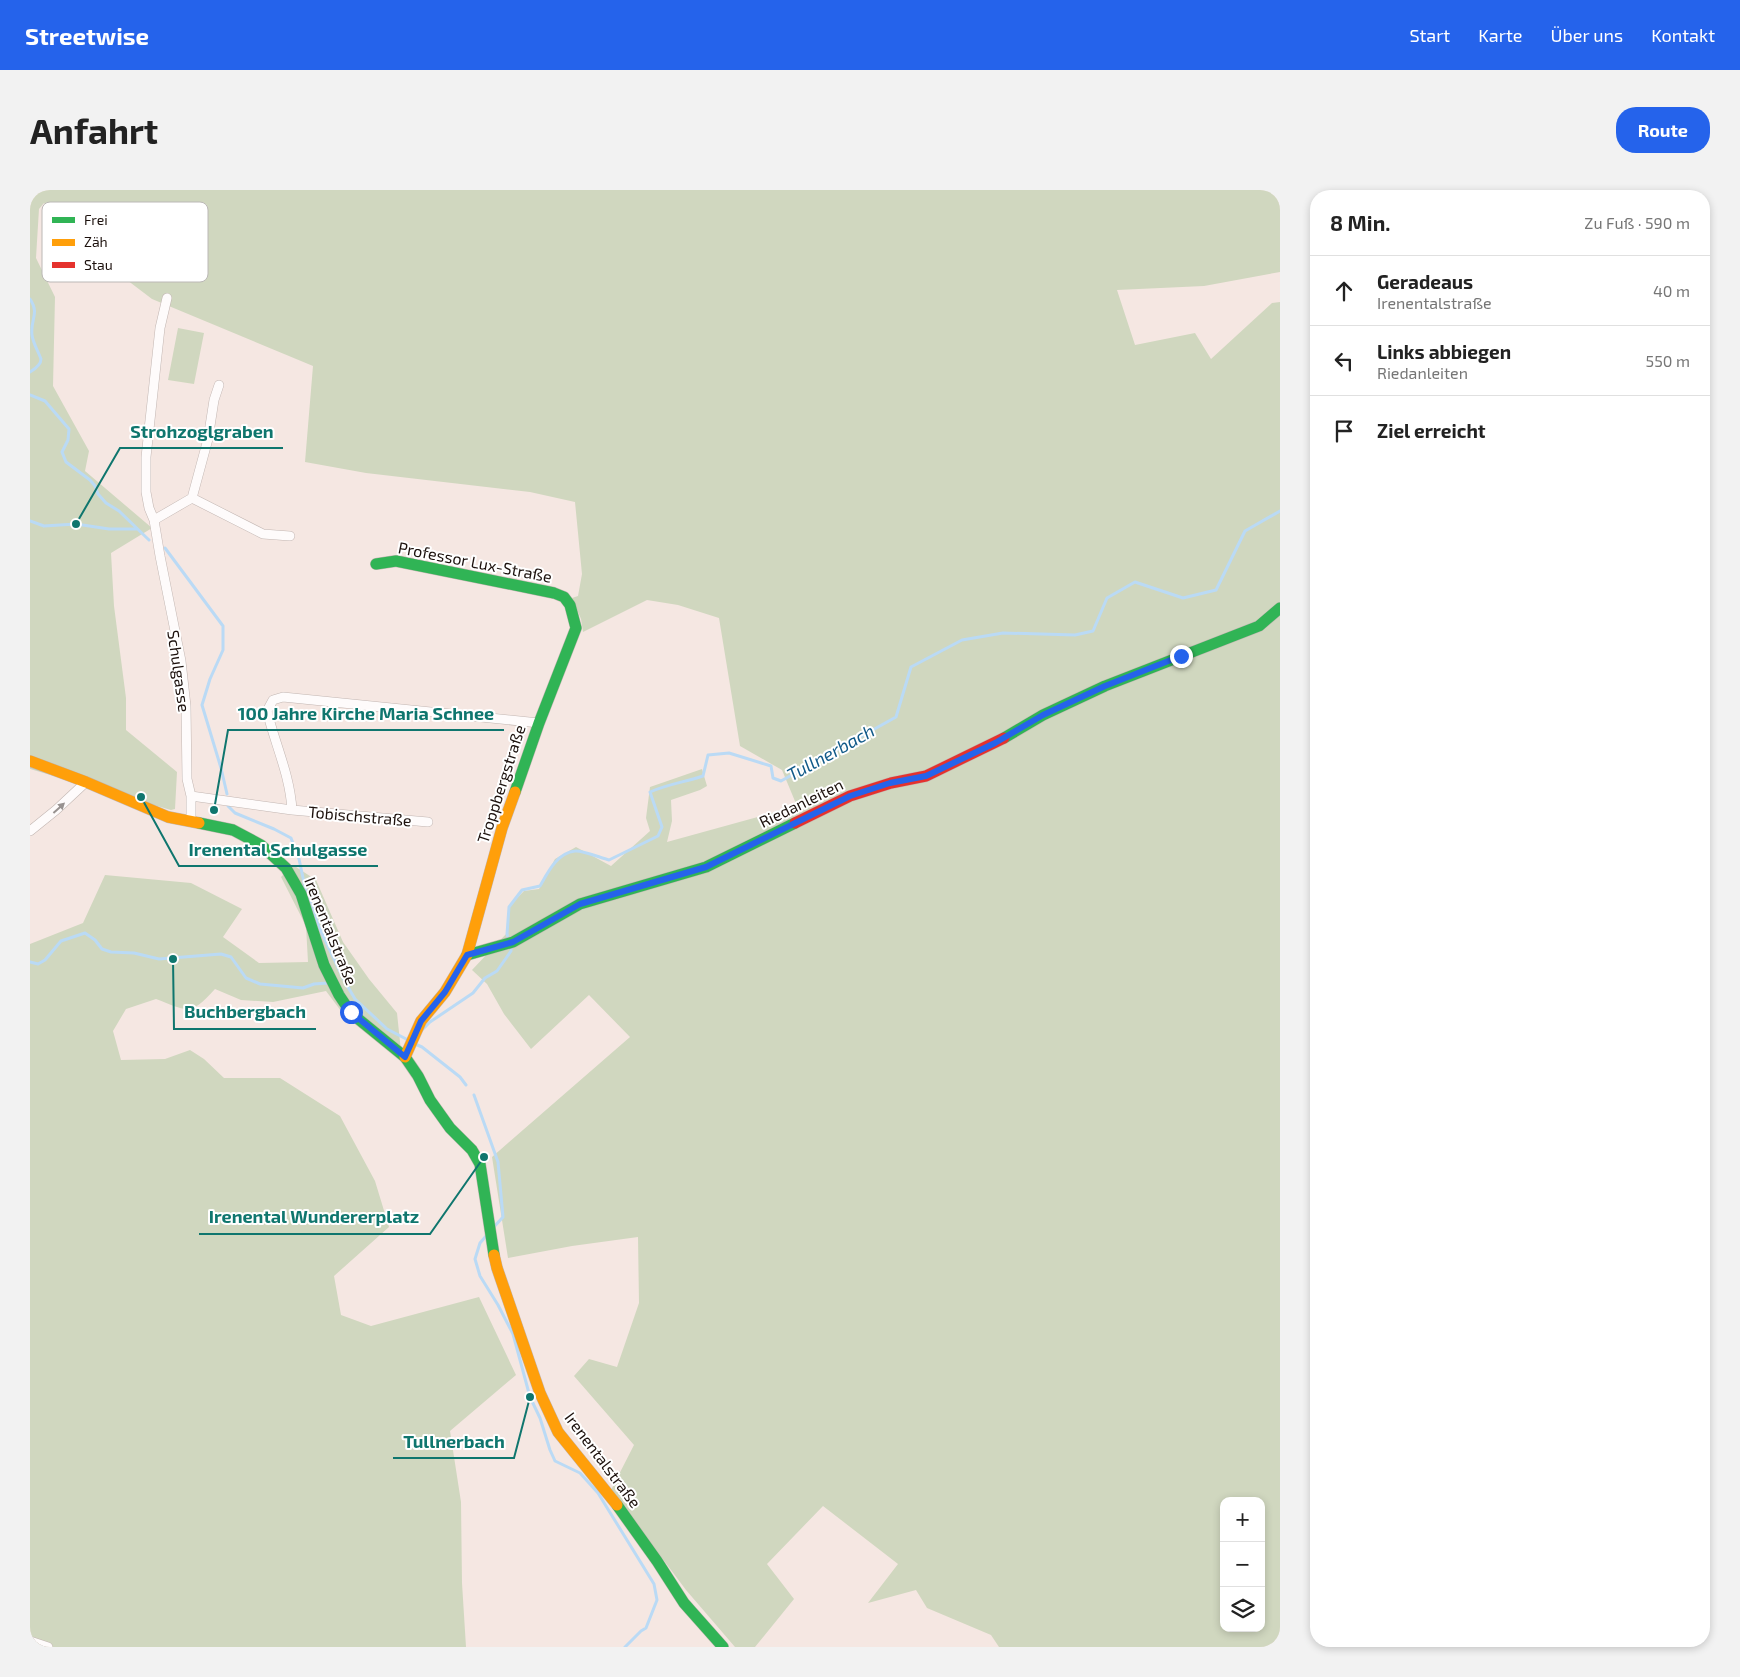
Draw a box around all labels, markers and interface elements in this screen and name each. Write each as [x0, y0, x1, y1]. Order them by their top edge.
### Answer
text: Streetwise [25, 21, 149, 50]
text: Start [1409, 24, 1450, 46]
text: Karte [1478, 24, 1523, 46]
text: Über uns [1551, 24, 1623, 46]
text: Kontakt [1651, 24, 1715, 46]
button: Route [1616, 107, 1710, 153]
text: Anfahrt [30, 109, 158, 151]
legend [42, 202, 208, 282]
text: 8 Min. [1330, 210, 1390, 235]
text: Frei [84, 211, 108, 228]
text: Zu Fuß · 590 m [1584, 213, 1690, 232]
text: Zäh [84, 233, 108, 250]
text: Stau [84, 256, 113, 273]
text: Geradeaus [1377, 270, 1473, 293]
icon: ahead [1330, 277, 1358, 305]
text: 40 m [1653, 281, 1690, 300]
text: Irenentalstraße [1377, 293, 1492, 312]
text: Links abbiegen [1377, 340, 1511, 363]
icon: left [1330, 347, 1358, 375]
text: 550 m [1646, 351, 1690, 370]
text: Riedanleiten [1377, 363, 1468, 382]
callout: Strohzoglgraben [120, 415, 283, 448]
icon: arrive [1330, 417, 1358, 445]
text: Ziel erreicht [1377, 419, 1486, 442]
text: Strohzoglgraben [130, 420, 274, 442]
street label: Professor Lux-Straße [397, 537, 554, 586]
street label: Schulgasse [164, 629, 195, 713]
route end [1170, 645, 1193, 668]
callout: 100 Jahre Kirche Maria Schnee [228, 697, 504, 730]
text: 100 Jahre Kirche Maria Schnee [238, 702, 494, 724]
water label: Tullnerbach [783, 719, 878, 785]
street label: Troppbergstraße [472, 722, 529, 846]
street label: Riedanleiten [756, 774, 846, 831]
one-way arrow [52, 802, 64, 814]
street label: Tobischstraße [308, 802, 413, 829]
callout: Irenental Schulgasse [179, 833, 378, 866]
text: Irenental Schulgasse [189, 838, 367, 860]
street label: Irenentalstraße [301, 874, 362, 988]
callout: Buchbergbach [174, 996, 316, 1029]
text: Buchbergbach [184, 1000, 306, 1022]
route start [340, 1001, 363, 1024]
callout: Irenental Wundererplatz [199, 1201, 430, 1234]
text: Irenental Wundererplatz [209, 1205, 419, 1227]
street label: Irenentalstraße [561, 1408, 645, 1511]
callout: Tullnerbach [393, 1425, 514, 1458]
text: Tullnerbach [403, 1430, 505, 1452]
map controls [1220, 1497, 1265, 1632]
button: + [1220, 1497, 1265, 1542]
button: − [1220, 1542, 1265, 1587]
button: layers [1220, 1587, 1265, 1632]

